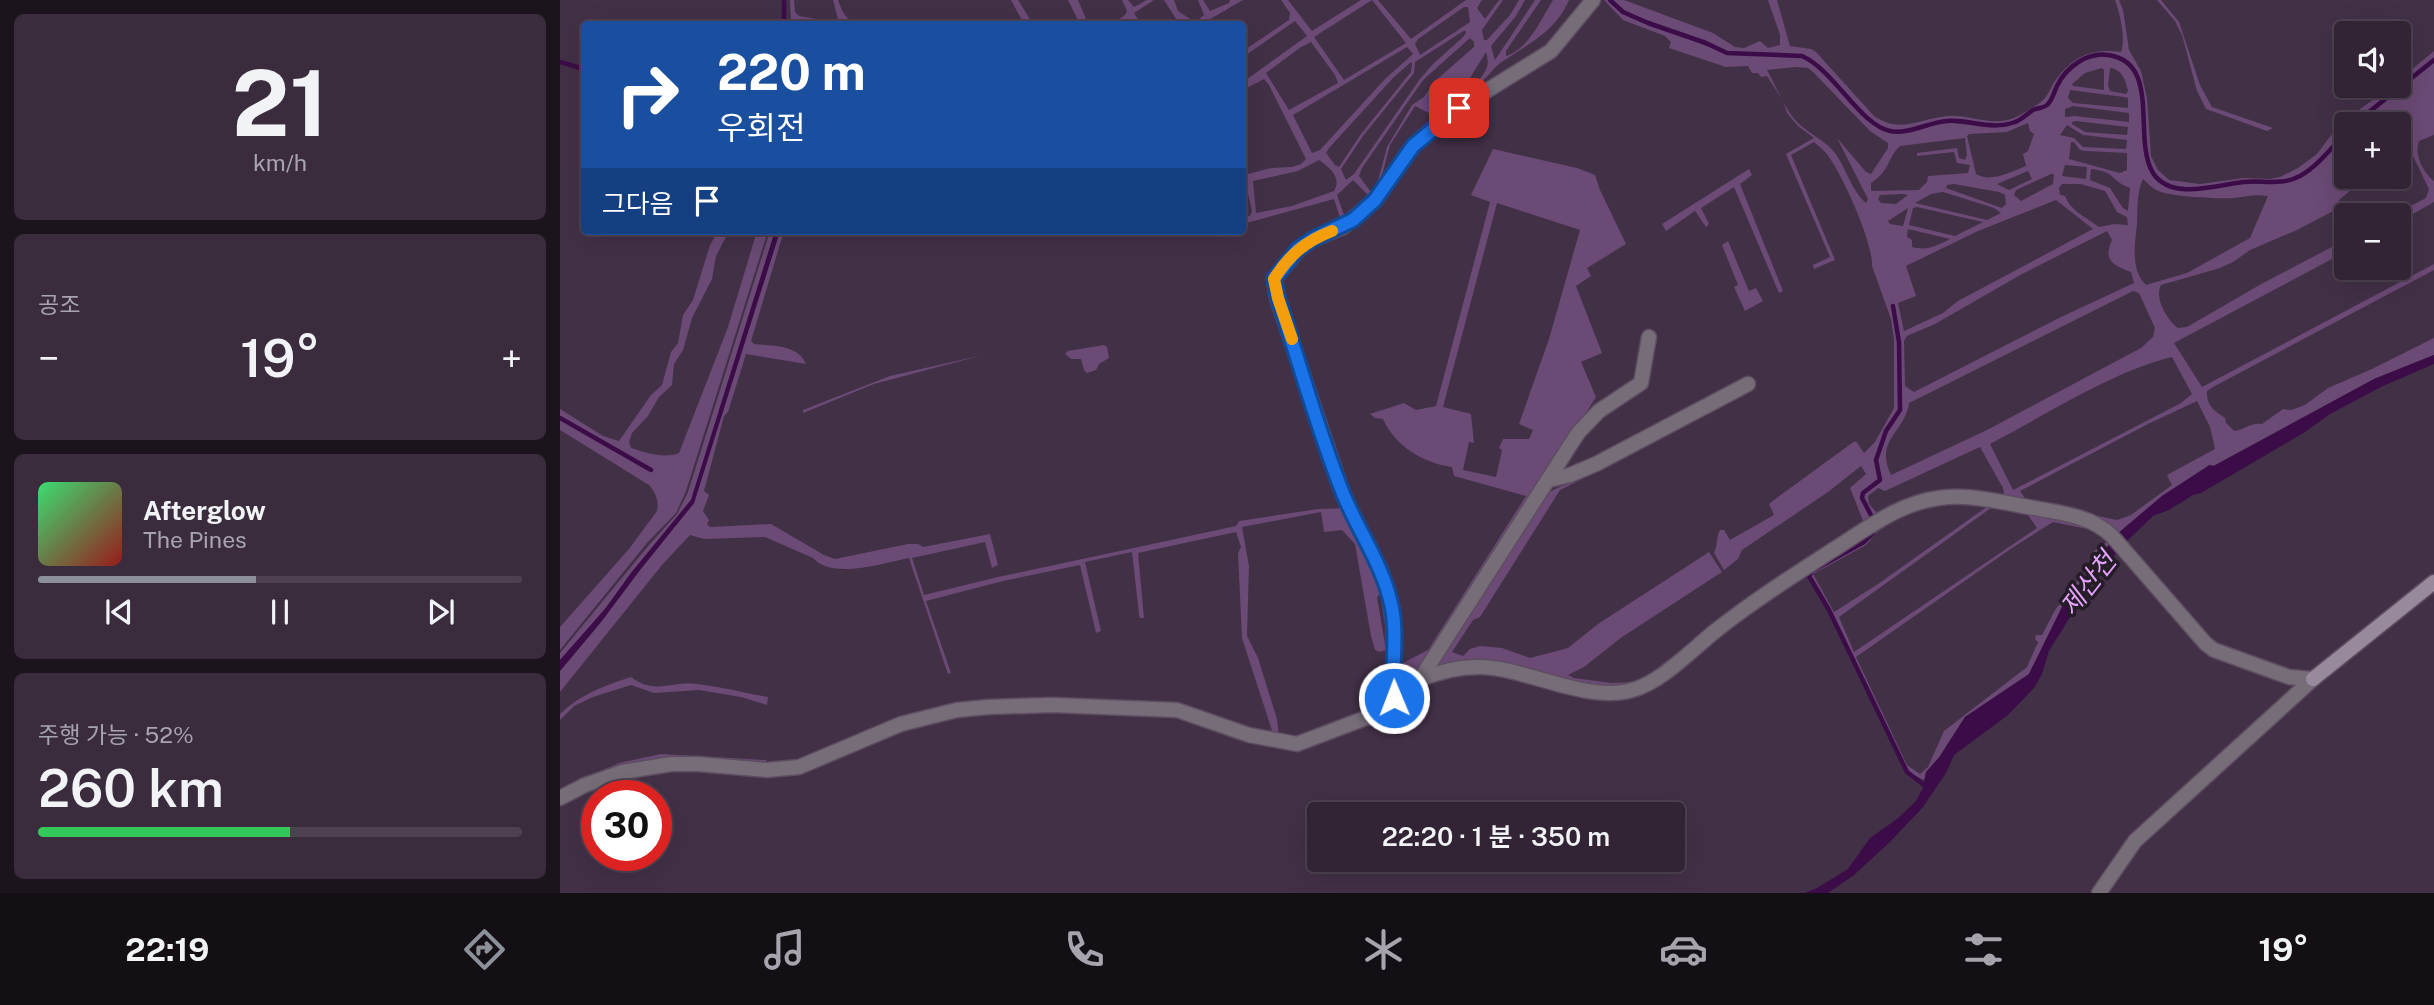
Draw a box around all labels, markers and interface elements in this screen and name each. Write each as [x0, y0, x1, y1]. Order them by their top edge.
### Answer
map controls [2334, 21, 2411, 280]
button: sound [2334, 21, 2411, 98]
text: 220 m [717, 43, 866, 101]
icon: right [602, 49, 693, 140]
text: 21 [232, 50, 328, 156]
pin [1429, 78, 1489, 138]
icon: arrive [1440, 89, 1478, 127]
text: 우회전 [717, 109, 805, 146]
button: + [2334, 112, 2411, 189]
text: km/h [253, 149, 307, 176]
icon: arrive [688, 182, 726, 220]
text: 그다음 [602, 188, 674, 219]
button: − [2334, 203, 2411, 280]
text: 공조 [38, 291, 80, 318]
text: 19° [240, 328, 320, 389]
text: − [38, 336, 59, 381]
text: + [501, 336, 522, 381]
text: Afterglow [143, 495, 266, 526]
text: The Pines [143, 526, 247, 553]
water label: 제산천 [2053, 543, 2124, 622]
icon: previous [100, 593, 138, 631]
icon: pause [261, 593, 299, 631]
icon: next [422, 593, 460, 631]
position arrow [1357, 661, 1431, 735]
text: 주행 가능 · 52% [38, 721, 194, 748]
text: 260 km [38, 758, 224, 819]
speed limit sign: 30 [581, 780, 672, 871]
text: 22:20 · 1 분 · 350 m [1382, 821, 1610, 852]
icon: directions [460, 925, 509, 974]
icon: music [760, 925, 809, 974]
icon: phone [1060, 925, 1109, 974]
icon: climate [1359, 925, 1408, 974]
icon: car [1659, 925, 1708, 974]
icon: filters [1959, 925, 2008, 974]
text: 22:19 [125, 931, 209, 968]
text: 19° [2259, 931, 2309, 968]

